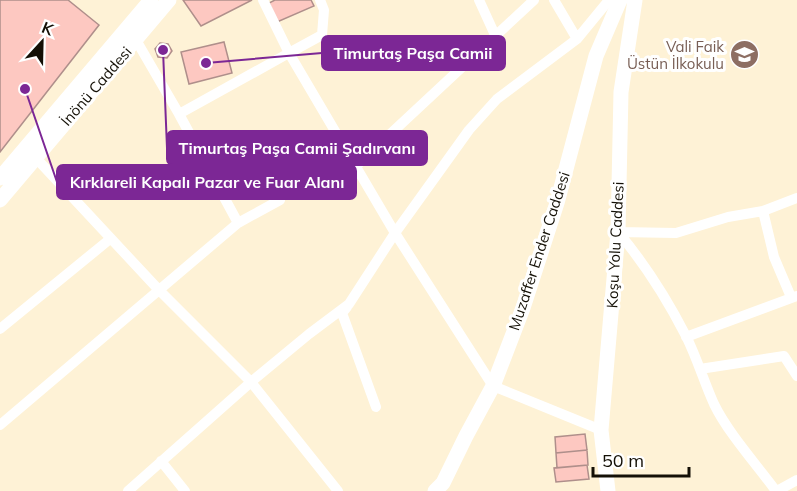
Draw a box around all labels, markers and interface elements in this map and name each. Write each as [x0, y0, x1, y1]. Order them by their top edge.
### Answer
north arrow [12, 12, 72, 72]
text: K [39, 17, 58, 40]
callout: Timurtaş Paşa Camii [322, 36, 505, 70]
place label: Vali Faik Üstün İlkokulu [627, 37, 724, 73]
school or university icon: Vali Faik Üstün İlkokulu [729, 39, 761, 71]
street label: İnönü Caddesi [56, 42, 136, 130]
text: Timurtaş Paşa Camii [334, 43, 492, 63]
callout: Timurtaş Paşa Camii Şadırvanı [167, 131, 427, 165]
text: Timurtaş Paşa Camii Şadırvanı [179, 138, 415, 158]
callout: Kırklareli Kapalı Pazar ve Fuar Alanı [57, 165, 356, 199]
street label: Muzaffer Ender Caddesi [504, 169, 574, 333]
text: Kırklareli Kapalı Pazar ve Fuar Alanı [70, 172, 344, 192]
street label: Koşu Yolu Caddesi [602, 181, 628, 309]
scale bar [593, 440, 689, 478]
text: 50 m [602, 449, 644, 472]

